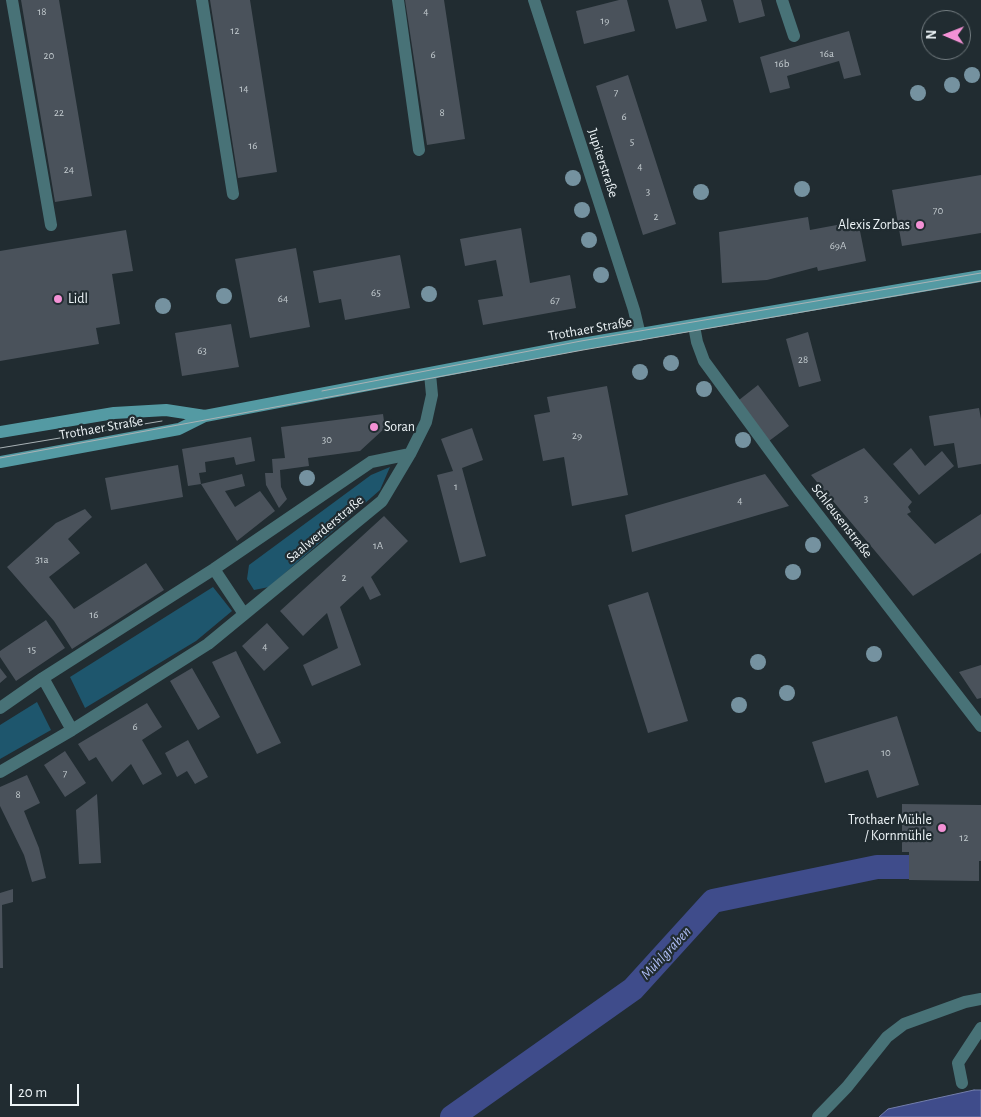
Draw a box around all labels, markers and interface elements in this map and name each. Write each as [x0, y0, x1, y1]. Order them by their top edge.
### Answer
house number: 18 [38, 5, 46, 19]
house number: 4 [423, 5, 429, 19]
north arrow [921, 10, 971, 60]
house number: 19 [601, 14, 609, 28]
house number: 12 [231, 24, 239, 38]
text: N [925, 30, 939, 40]
house number: 16a [820, 47, 834, 61]
house number: 6 [430, 48, 436, 62]
house number: 20 [44, 49, 54, 63]
house number: 16b [775, 57, 789, 71]
house number: 14 [239, 82, 249, 96]
house number: 7 [614, 86, 618, 100]
house number: 22 [54, 106, 64, 120]
house number: 8 [439, 106, 445, 120]
house number: 6 [621, 110, 627, 124]
street label: Jupiterstraße [584, 126, 622, 200]
house number: 5 [630, 135, 634, 149]
house number: 16 [249, 139, 257, 153]
house number: 4 [637, 160, 643, 174]
house number: 24 [64, 163, 74, 177]
house number: 3 [646, 185, 650, 199]
house number: 70 [933, 204, 943, 218]
house number: 2 [653, 210, 659, 224]
place label: Alexis Zorbas [838, 217, 910, 233]
marker: Alexis Zorbas [914, 219, 926, 231]
house number: 69A [830, 239, 846, 253]
house number: 65 [371, 286, 381, 300]
place label: Lidl [68, 291, 88, 307]
house number: 64 [278, 292, 288, 306]
marker: Lidl [52, 293, 64, 305]
house number: 67 [550, 294, 560, 308]
street label: Trothaer Straße [547, 313, 633, 345]
house number: 63 [197, 344, 207, 358]
house number: 28 [798, 353, 808, 367]
street label: Trothaer Straße [58, 412, 144, 444]
place label: Soran [384, 419, 415, 435]
marker: Soran [368, 421, 380, 433]
house number: 29 [572, 429, 582, 443]
house number: 30 [322, 433, 332, 447]
house number: 1 [454, 480, 458, 494]
street label: Schleusenstraße [808, 481, 876, 561]
street label: Saalwerderstraße [283, 492, 367, 566]
house number: 3 [864, 492, 868, 506]
house number: 4 [737, 494, 743, 508]
house number: 1A [373, 539, 383, 553]
house number: 31a [35, 553, 49, 567]
house number: 2 [341, 571, 347, 585]
house number: 16 [90, 608, 98, 622]
house number: 4 [262, 640, 268, 654]
house number: 15 [28, 643, 36, 657]
house number: 6 [132, 720, 138, 734]
house number: 10 [881, 746, 891, 760]
house number: 7 [63, 767, 67, 781]
house number: 8 [15, 788, 21, 802]
place label: Trothaer Mühle / Kornmühle [848, 812, 932, 844]
marker: Trothaer Mühle / Kornmühle [936, 822, 948, 834]
house number: 12 [960, 831, 968, 845]
water label: Mühlgraben [637, 923, 695, 983]
scale bar [12, 1074, 81, 1106]
text: 20 m [18, 1085, 47, 1100]

